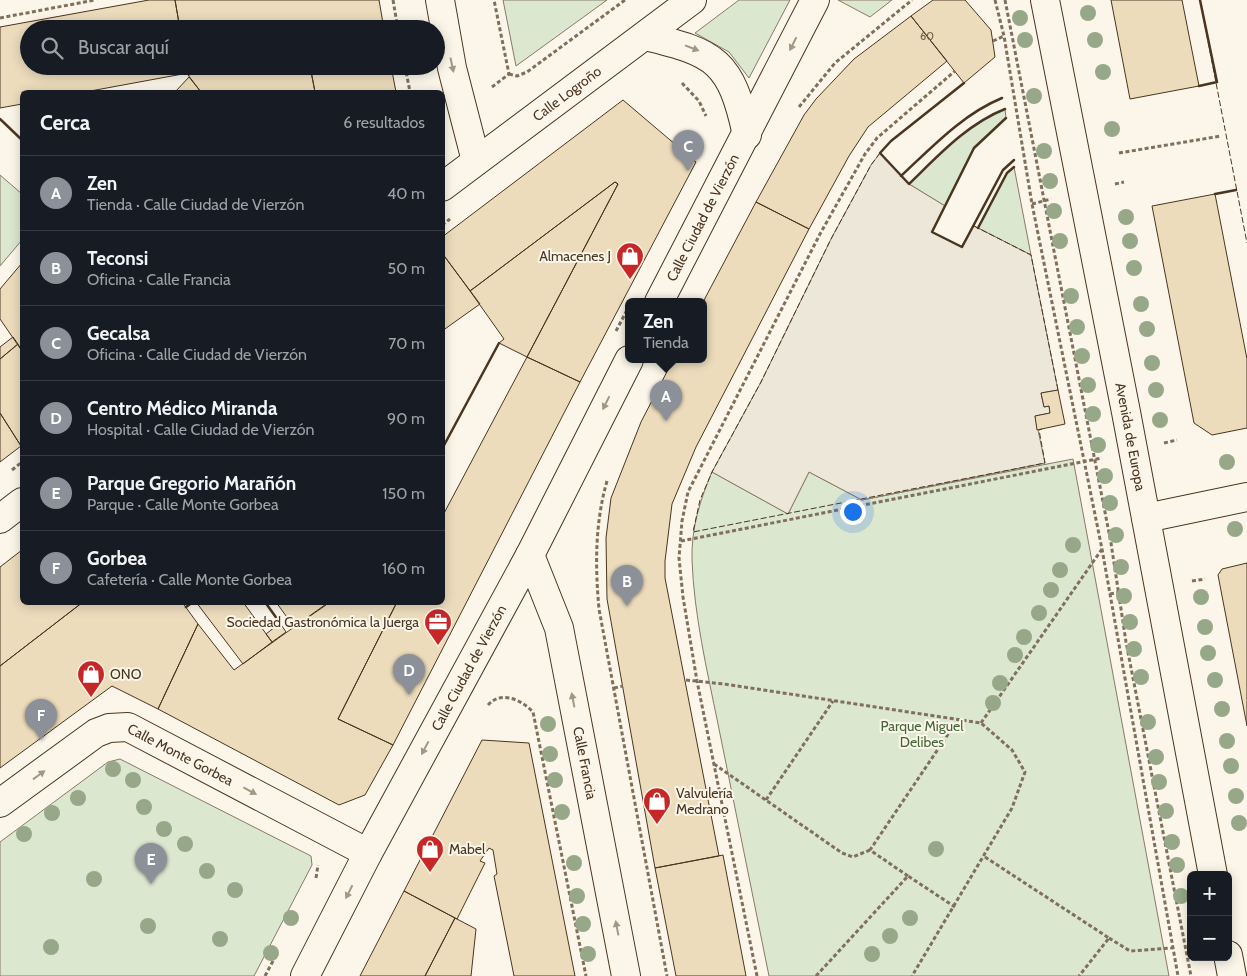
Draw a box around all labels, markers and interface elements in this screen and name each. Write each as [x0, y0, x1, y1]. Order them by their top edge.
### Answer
search box [20, 20, 445, 75]
house number: 60 [920, 29, 934, 43]
icon: search [38, 34, 66, 62]
text: Buscar aquí [78, 36, 169, 59]
one-way arrow [789, 36, 797, 51]
one-way arrow [685, 44, 700, 52]
one-way arrow [448, 58, 456, 73]
street label: Calle Logroño [529, 62, 605, 125]
text: Cerca [40, 110, 90, 135]
text: 6 resultados [343, 113, 425, 132]
pin: C [672, 130, 704, 171]
street label: Calle Ciudad de Vierzón [662, 151, 743, 284]
text: Zen [87, 172, 117, 195]
text: A [51, 184, 61, 203]
text: 40 m [387, 184, 425, 203]
text: Tienda · Calle Ciudad de Vierzón [87, 195, 304, 214]
shop icon: Almacenes J [615, 241, 645, 280]
text: Teconsi [87, 247, 148, 270]
place label: Almacenes J [539, 247, 611, 265]
text: B [51, 259, 61, 278]
text: 50 m [388, 259, 425, 278]
text: Oficina · Calle Francia [87, 270, 231, 289]
popup [625, 298, 707, 363]
text: Zen [643, 310, 674, 333]
text: Gecalsa [87, 322, 150, 345]
text: Tienda [643, 333, 689, 352]
text: C [51, 334, 61, 353]
text: 70 m [388, 334, 425, 353]
text: Oficina · Calle Ciudad de Vierzón [87, 345, 307, 364]
pin: A [650, 380, 682, 421]
street label: Avenida de Europa [1111, 381, 1150, 493]
one-way arrow [602, 396, 610, 410]
text: Centro Médico Miranda [87, 397, 277, 420]
text: D [50, 409, 62, 428]
text: 90 m [387, 409, 425, 428]
text: Hospital · Calle Ciudad de Vierzón [87, 420, 315, 439]
text: Parque Gregorio Marañón [87, 472, 296, 495]
text: E [51, 484, 61, 503]
text: 150 m [382, 484, 425, 503]
text: Parque · Calle Monte Gorbea [87, 495, 279, 514]
your location [840, 499, 866, 525]
text: Gorbea [87, 547, 147, 570]
text: F [52, 559, 60, 578]
text: 160 m [382, 559, 425, 578]
pin: B [611, 565, 643, 606]
text: Cafetería · Calle Monte Gorbea [87, 570, 292, 589]
street label: Calle Ciudad de Vierzón [427, 601, 510, 734]
office icon: Sociedad Gastronómica la Juerga [423, 607, 453, 646]
place label: Sociedad Gastronómica la Juerga [227, 613, 419, 631]
pin: D [393, 654, 425, 695]
shop icon: ONO [76, 659, 106, 698]
place label: ONO [110, 665, 142, 683]
one-way arrow [569, 691, 577, 707]
pin: F [25, 699, 57, 740]
park label: Parque Miguel Delibes [880, 717, 964, 751]
street label: Calle Monte Gorbea [124, 719, 237, 790]
street label: Calle Francia [569, 725, 601, 801]
one-way arrow [421, 741, 429, 756]
one-way arrow [32, 769, 45, 780]
place label: Valvulería Medrano [676, 784, 733, 818]
shop icon: Valvulería Medrano [642, 786, 672, 825]
one-way arrow [243, 787, 258, 795]
shop icon: Mabel [415, 834, 445, 873]
place label: Mabel [449, 840, 486, 858]
pin: E [135, 843, 167, 884]
map controls [1187, 871, 1232, 961]
button: + [1187, 871, 1232, 916]
one-way arrow [345, 885, 353, 899]
button: − [1187, 916, 1232, 961]
one-way arrow [613, 921, 621, 936]

